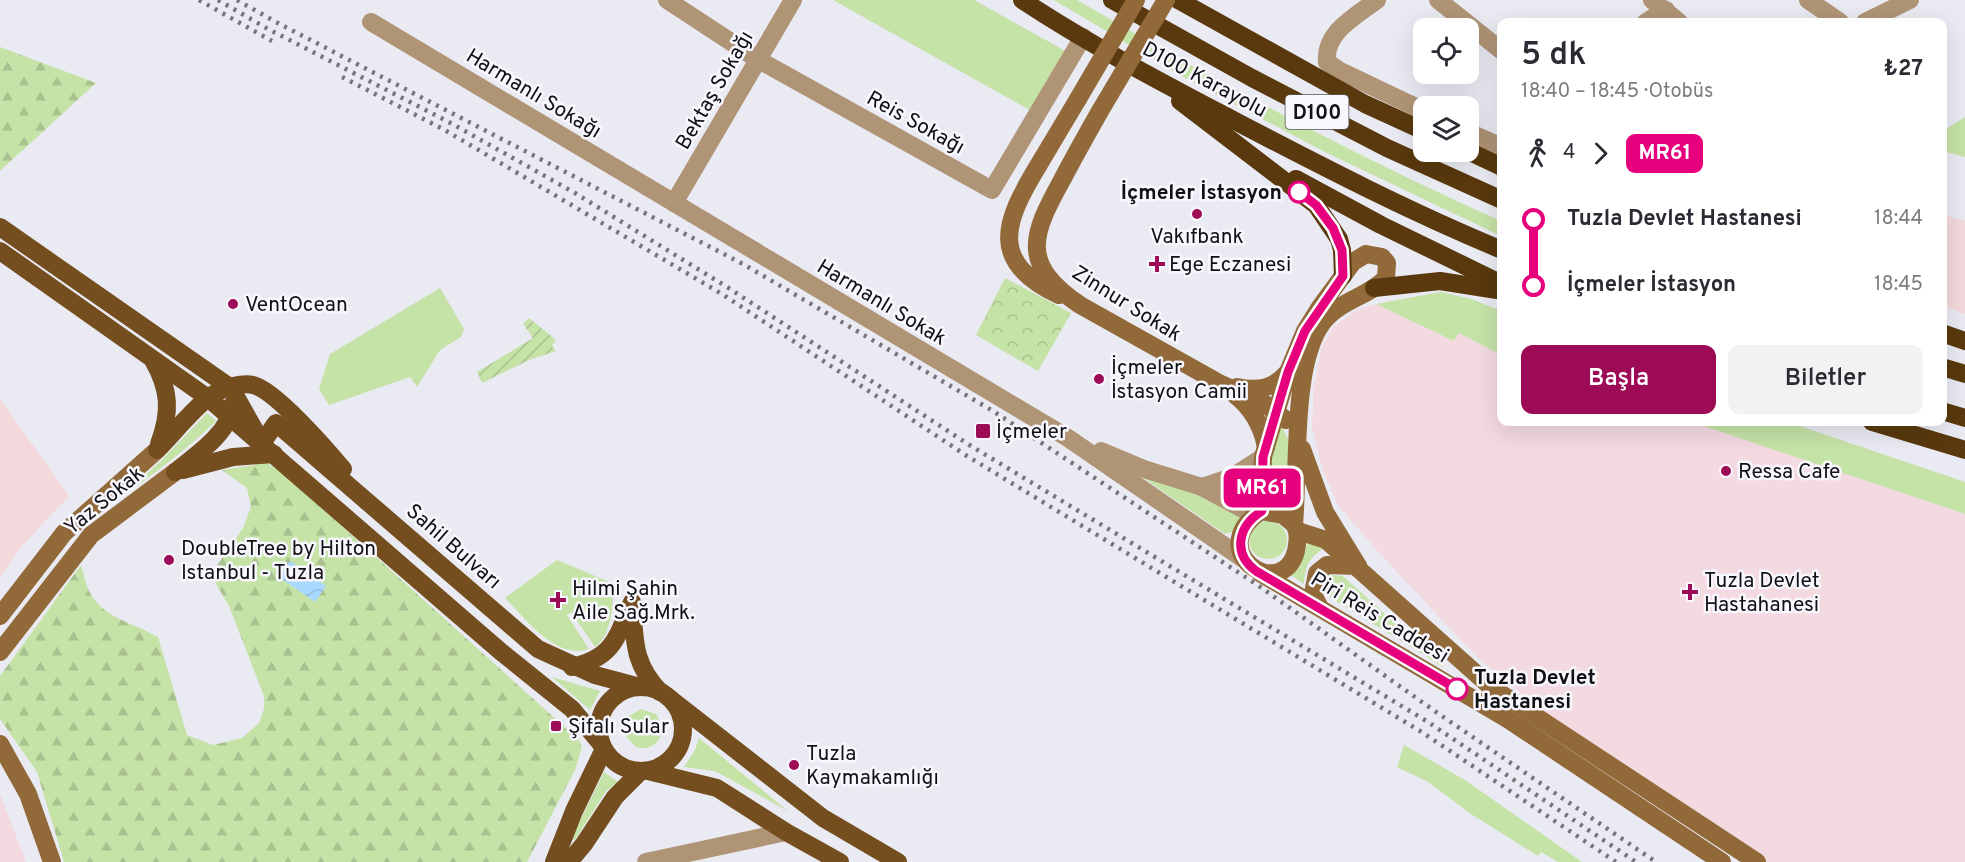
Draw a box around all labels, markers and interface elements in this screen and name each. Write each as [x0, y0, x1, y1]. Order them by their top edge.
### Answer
map controls [1413, 18, 1479, 162]
button: locate [1413, 18, 1479, 84]
street label: Bektaş Sokağı [670, 26, 760, 155]
text: 5 dk [1521, 35, 1586, 77]
street label: D100 Karayolu [1137, 36, 1271, 125]
street label: Harmanlı Sokağı [461, 43, 606, 145]
text: ₺27 [1884, 56, 1923, 83]
text: 18:40 – 18:45 · Otobüs [1521, 79, 1713, 105]
street label: Reis Sokağı [861, 85, 969, 161]
road number: D100 [1286, 95, 1348, 129]
button: layers [1413, 96, 1479, 162]
icon: walk [1521, 137, 1554, 170]
icon: forward [1584, 137, 1617, 170]
text: 4 [1563, 140, 1575, 166]
text: MR61 [1638, 140, 1691, 167]
place label: İçmeler İstasyon [1121, 179, 1282, 207]
marker: İçmeler İstasyon [1288, 181, 1310, 203]
text: Tuzla Devlet Hastanesi [1567, 206, 1802, 233]
text: 18:44 [1874, 206, 1923, 232]
marker: Vakıfbank [1190, 207, 1204, 221]
place label: Vakıfbank [1150, 224, 1244, 251]
place label: Ege Eczanesi [1169, 252, 1291, 279]
street label: Harmanlı Sokak [811, 254, 951, 353]
marker: Ege Eczanesi [1150, 257, 1164, 271]
street label: Zinnur Sokak [1066, 260, 1186, 349]
text: İçmeler İstasyon [1567, 272, 1736, 299]
text: 18:45 [1874, 272, 1923, 298]
place label: VentOcean [245, 292, 348, 319]
marker: VentOcean [226, 297, 240, 311]
button: Başla [1521, 345, 1716, 414]
button: Biletler [1728, 345, 1923, 414]
place label: İçmeler İstasyon Camii [1111, 355, 1247, 406]
marker: İçmeler İstasyon Camii [1092, 372, 1106, 386]
place label: İçmeler [996, 419, 1067, 446]
marker: İçmeler [974, 422, 992, 440]
place label: Ressa Cafe [1738, 459, 1840, 486]
street label: Yaz Sokak [59, 461, 150, 542]
marker: Ressa Cafe [1719, 464, 1733, 478]
line badge: MR61 [1220, 468, 1304, 508]
text: MR61 [1236, 475, 1288, 502]
street label: Sahil Bulvarı [400, 498, 506, 596]
place label: DoubleTree by Hilton Istanbul - Tuzla [181, 536, 376, 587]
marker: DoubleTree by Hilton Istanbul - Tuzla [162, 553, 176, 567]
street label: Piri Reis Caddesi [1305, 566, 1453, 670]
place label: Tuzla Devlet Hastahanesi [1704, 568, 1820, 619]
place label: Hilmi Şahin Aile Sağ.Mrk. [572, 576, 695, 627]
marker: Tuzla Devlet Hastahanesi [1681, 583, 1699, 601]
marker: Hilmi Şahin Aile Sağ.Mrk. [549, 591, 567, 609]
place label: Tuzla Devlet Hastanesi [1474, 665, 1596, 716]
marker: Tuzla Devlet Hastanesi [1446, 678, 1468, 700]
place label: Şifalı Sular [568, 714, 669, 741]
marker: Şifalı Sular [549, 719, 563, 733]
place label: Tuzla Kaymakamlığı [806, 741, 939, 792]
marker: Tuzla Kaymakamlığı [787, 758, 801, 772]

